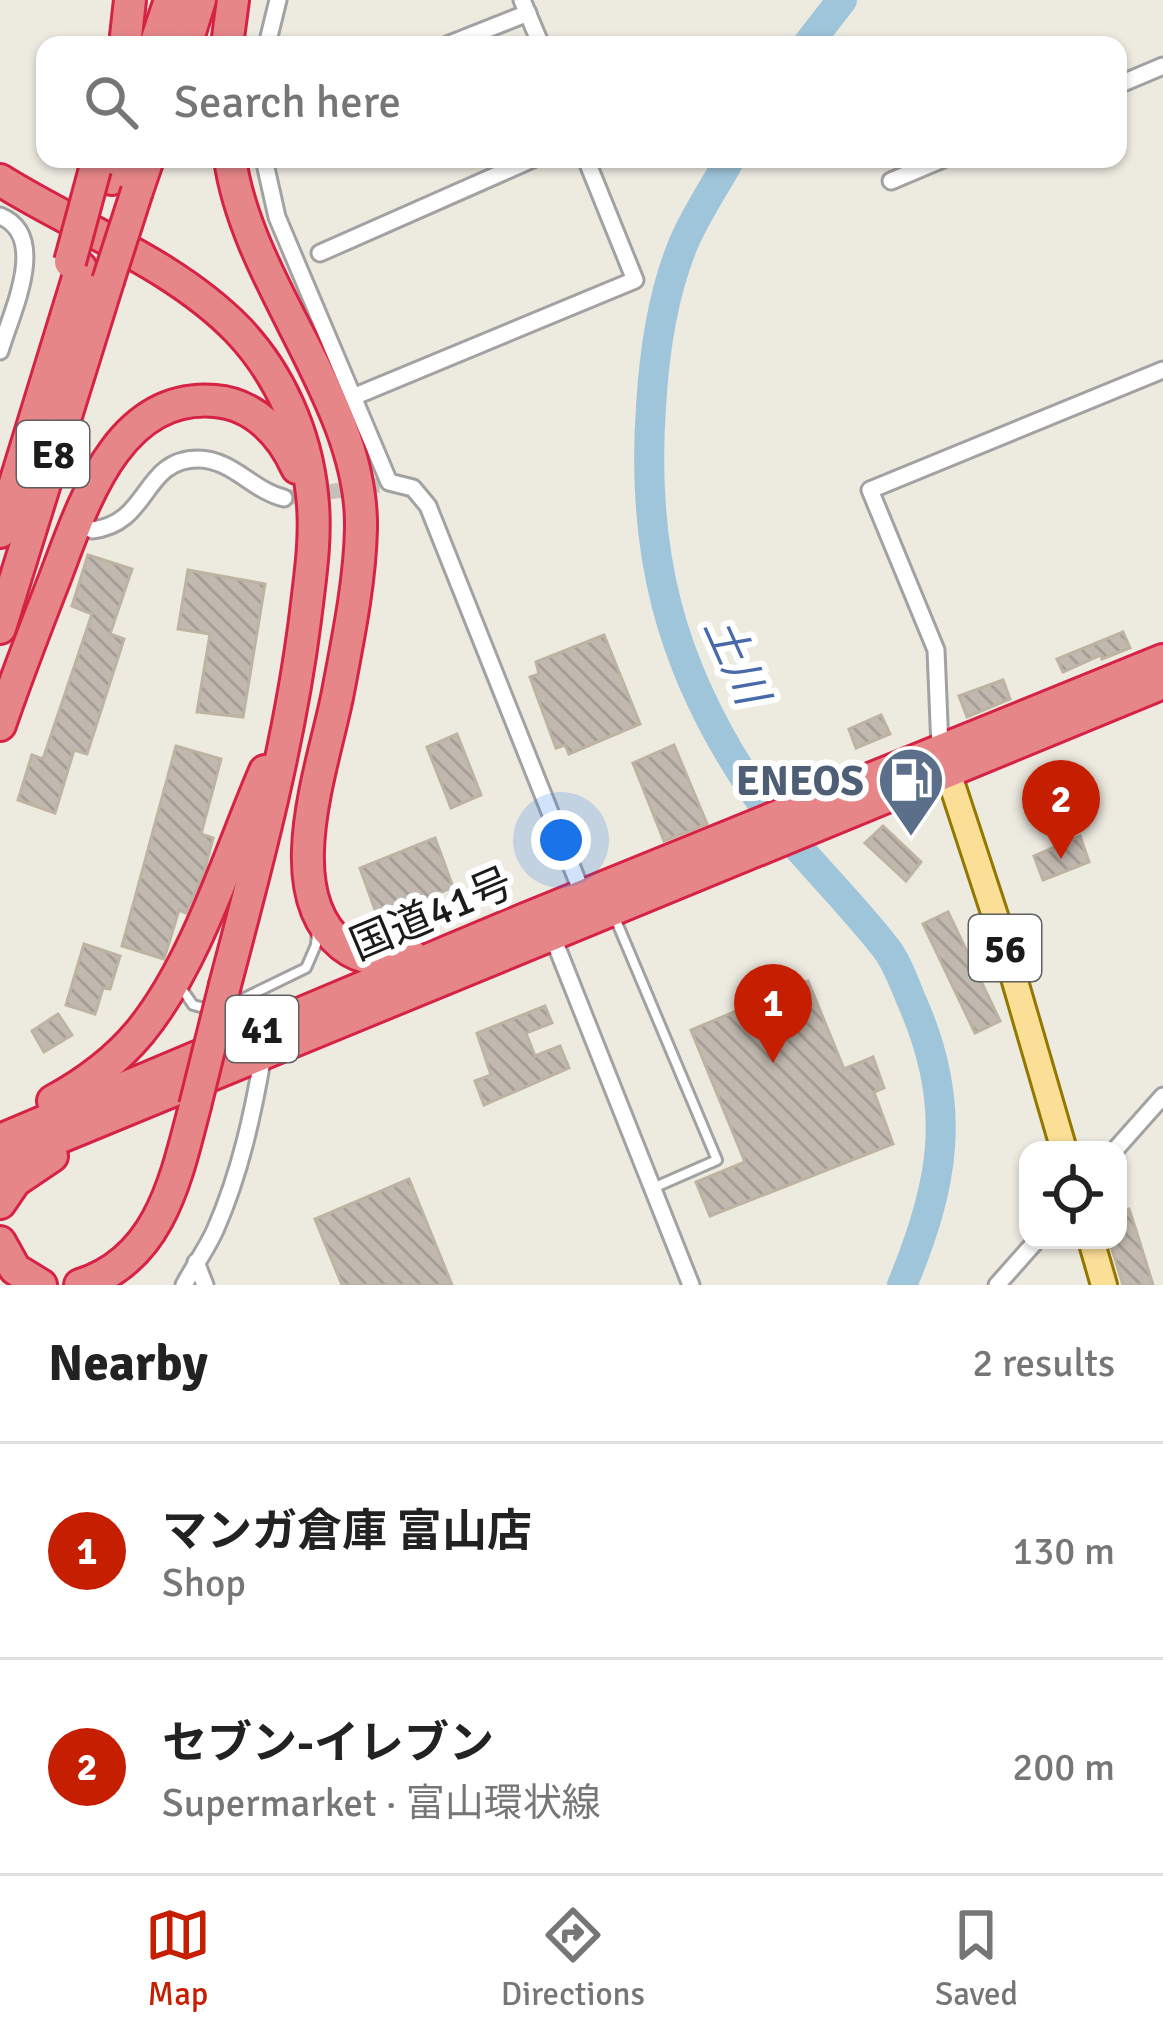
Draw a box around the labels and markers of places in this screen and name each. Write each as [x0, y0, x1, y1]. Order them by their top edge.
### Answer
fuel station icon: ENEOS [876, 745, 946, 839]
place label: ENEOS [736, 756, 864, 807]
pin: 2 [1022, 760, 1100, 859]
pin: 1 [734, 964, 812, 1063]

